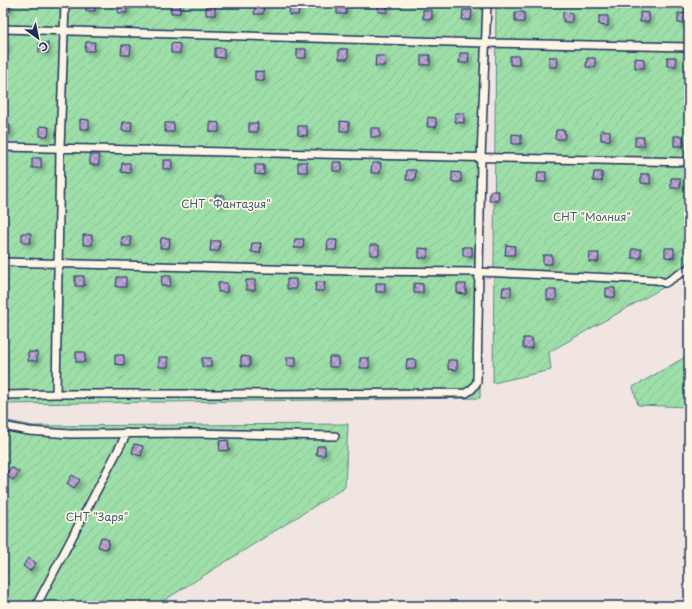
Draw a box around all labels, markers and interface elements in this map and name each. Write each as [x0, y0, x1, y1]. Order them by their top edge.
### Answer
north arrow [18, 18, 58, 58]
text: С [36, 37, 52, 56]
park label: СНТ "Фантазия" [181, 195, 271, 212]
park label: СНТ "Молния" [553, 208, 631, 225]
park label: СНТ "Заря" [66, 508, 128, 525]

